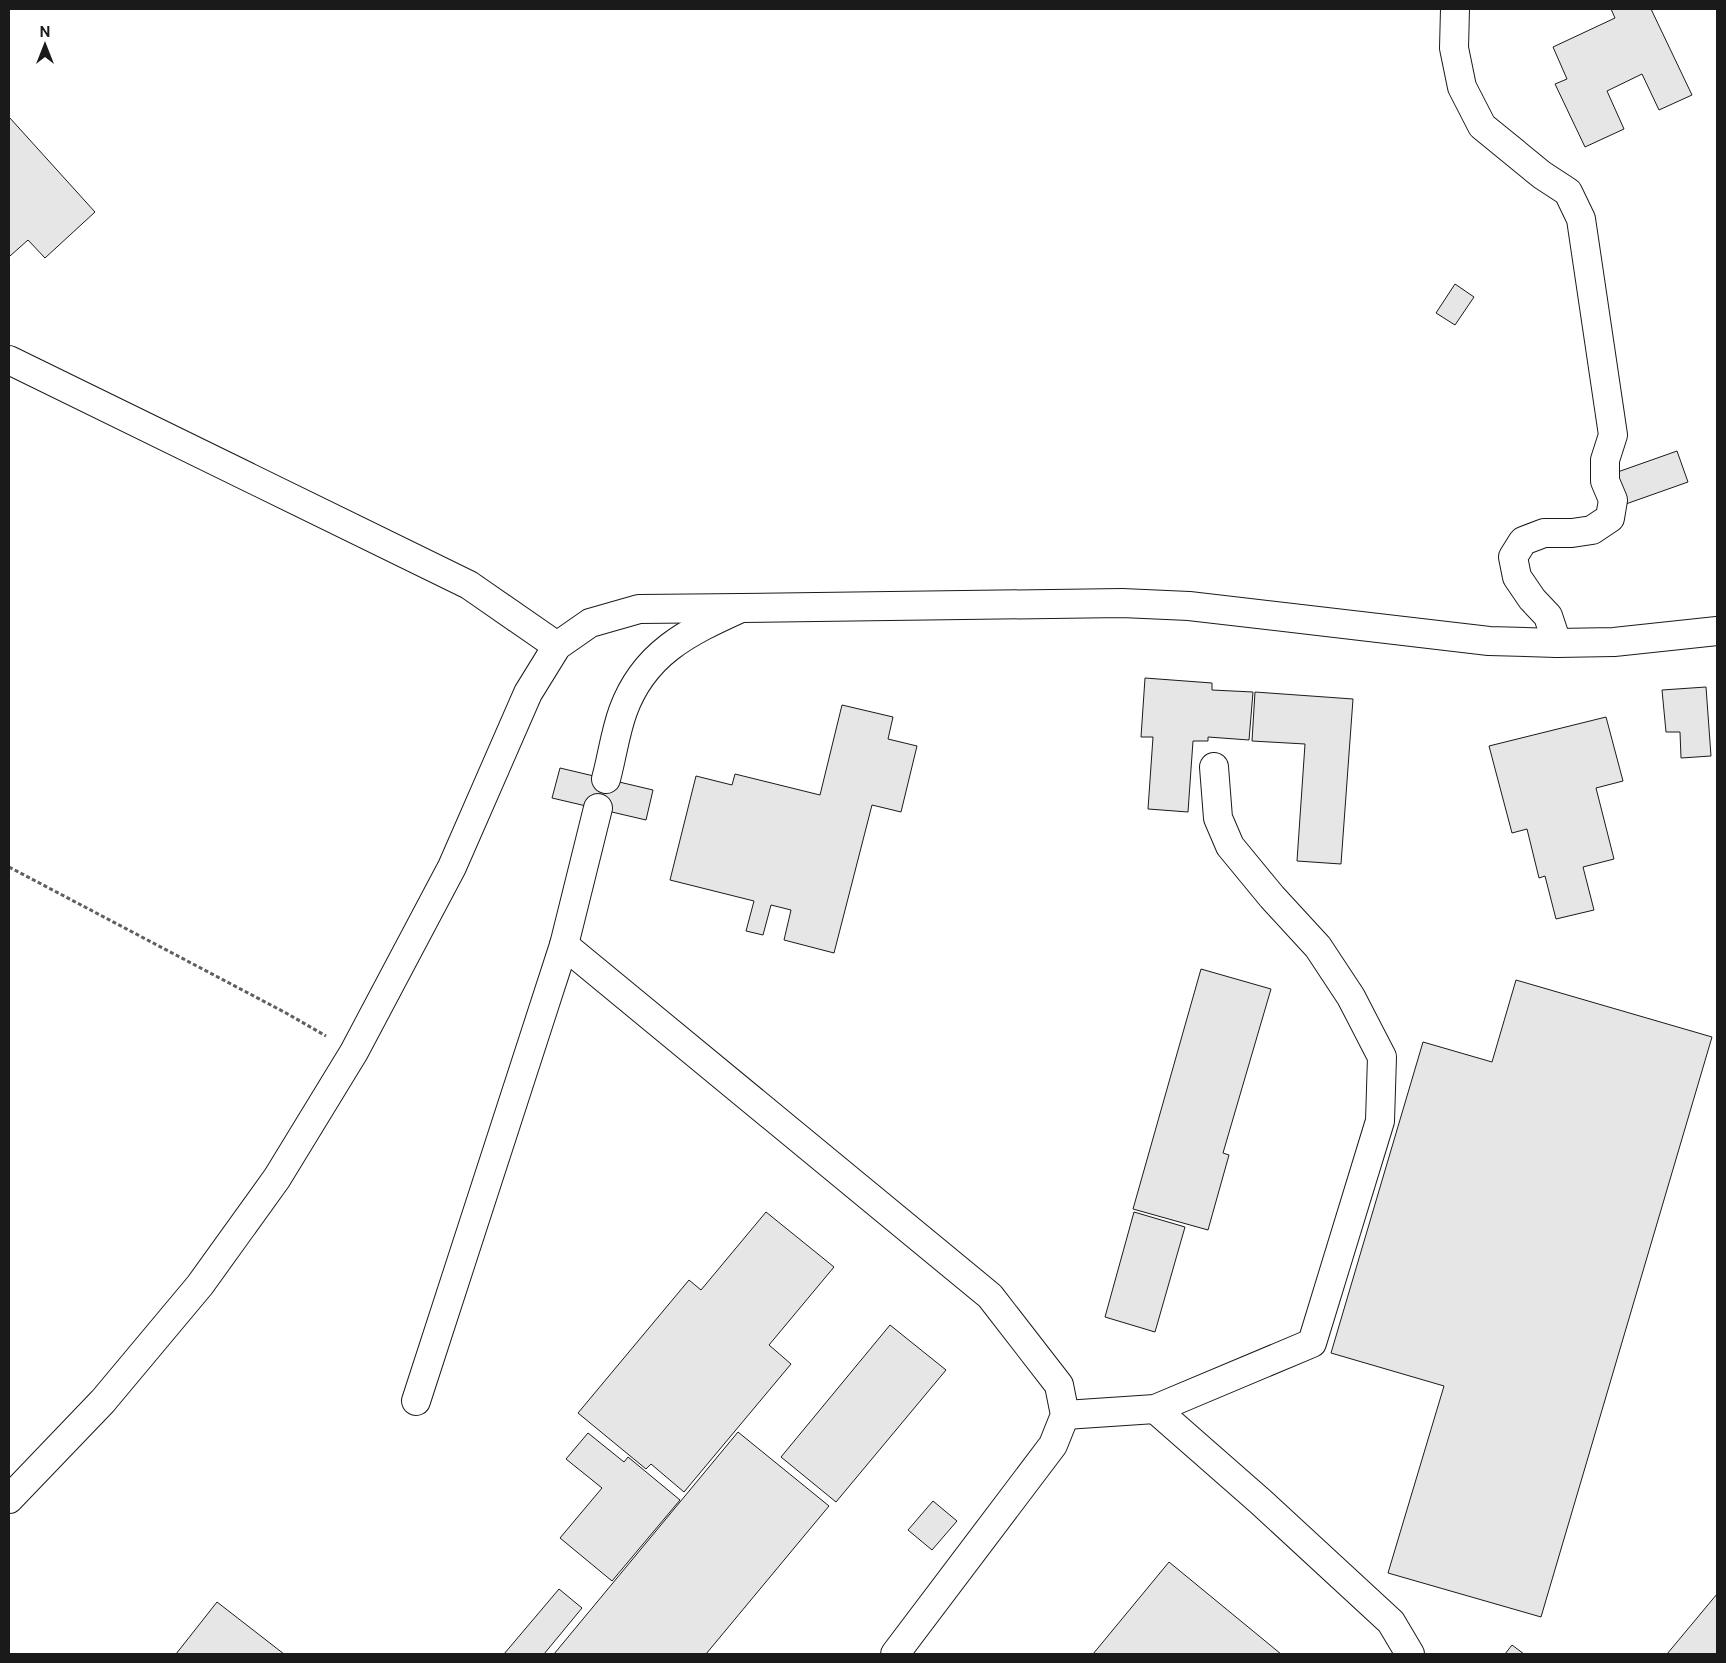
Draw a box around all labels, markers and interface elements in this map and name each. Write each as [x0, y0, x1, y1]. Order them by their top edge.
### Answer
north arrow [20, 20, 70, 70]
text: N [40, 24, 50, 40]

